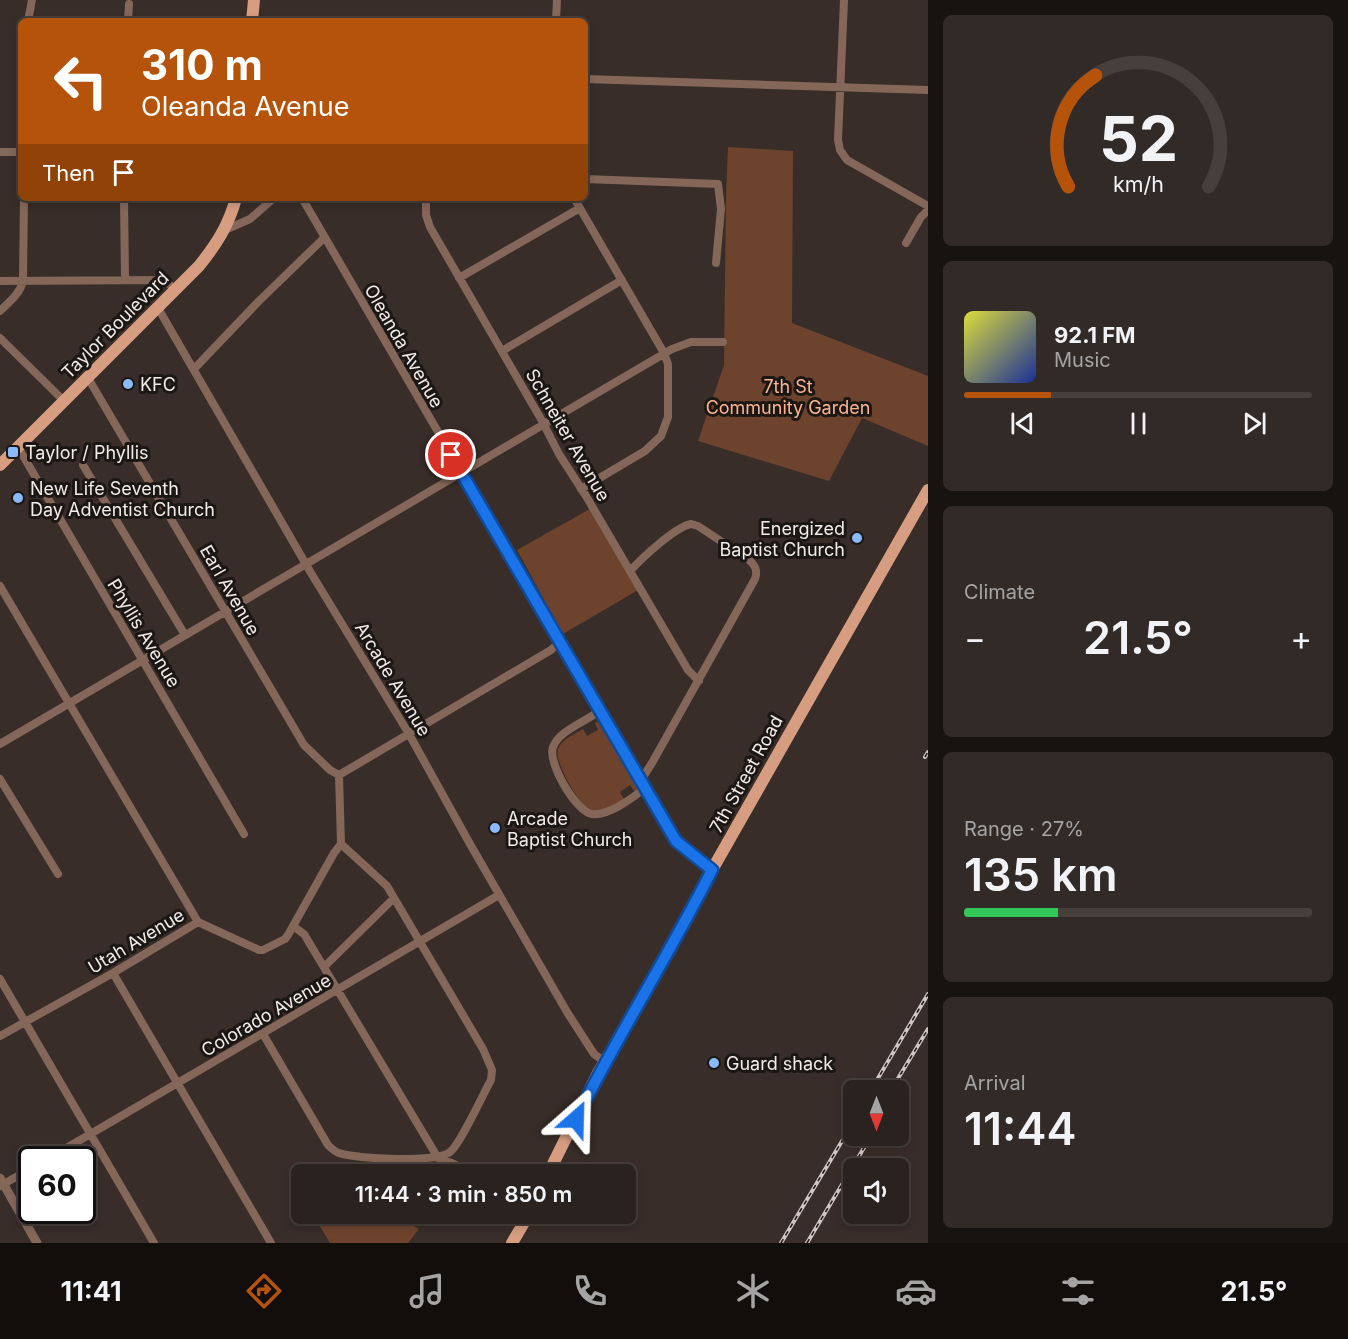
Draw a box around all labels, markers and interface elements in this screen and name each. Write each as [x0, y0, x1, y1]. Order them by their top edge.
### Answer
text: 310 m [141, 39, 263, 90]
icon: left [42, 42, 120, 120]
text: Oleanda Avenue [141, 90, 349, 123]
text: 52 [1098, 101, 1178, 176]
icon: arrive [107, 156, 140, 189]
text: Then [42, 160, 95, 186]
text: km/h [1113, 172, 1163, 198]
street label: Taylor Boulevard [57, 267, 173, 383]
street label: Oleanda Avenue [360, 281, 448, 411]
text: 92.1 FM [1054, 322, 1136, 348]
text: Music [1054, 348, 1111, 372]
street label: Schneiter Avenue [522, 365, 614, 505]
place label: KFC [140, 374, 176, 395]
park label: 7th St Community Garden [706, 376, 870, 418]
marker: KFC [121, 377, 135, 391]
icon: previous [1006, 407, 1039, 440]
icon: pause [1122, 407, 1155, 440]
icon: next [1238, 407, 1271, 440]
pin [425, 429, 476, 480]
icon: arrive [434, 438, 467, 471]
place label: Taylor / Phyllis [25, 442, 149, 463]
marker: Taylor / Phyllis [6, 445, 20, 459]
place label: New Life Seventh Day Adventist Church [30, 478, 215, 520]
marker: New Life Seventh Day Adventist Church [11, 491, 25, 505]
place label: Energized Baptist Church [720, 518, 845, 560]
marker: Energized Baptist Church [850, 531, 864, 545]
street label: Earl Avenue [196, 541, 264, 639]
street label: Phyllis Avenue [103, 575, 185, 691]
text: Climate [964, 580, 1035, 604]
text: 21.5° [1083, 610, 1193, 665]
street label: Arcade Avenue [351, 618, 435, 740]
text: − [964, 618, 986, 658]
text: + [1290, 618, 1312, 658]
street label: 7th Street Road [705, 712, 787, 836]
place label: Arcade Baptist Church [507, 808, 632, 850]
text: Range · 27% [964, 817, 1084, 841]
marker: Arcade Baptist Church [488, 821, 502, 835]
text: 135 km [964, 847, 1117, 902]
street label: Utah Avenue [84, 904, 188, 978]
street label: Colorado Avenue [197, 969, 335, 1061]
place label: Guard shack [726, 1053, 833, 1074]
marker: Guard shack [707, 1056, 721, 1070]
text: Arrival [964, 1071, 1026, 1095]
north arrow [843, 1080, 909, 1146]
map controls [843, 1080, 909, 1224]
position arrow [544, 1087, 608, 1151]
text: 11:44 [964, 1101, 1076, 1156]
speed limit sign: 60 [18, 1146, 96, 1224]
button: sound [843, 1158, 909, 1224]
text: 11:44 · 3 min · 850 m [355, 1181, 572, 1207]
icon: directions [243, 1270, 285, 1312]
icon: music [406, 1270, 448, 1312]
icon: phone [569, 1270, 611, 1312]
icon: climate [732, 1270, 774, 1312]
icon: car [895, 1270, 937, 1312]
icon: filters [1057, 1270, 1099, 1312]
text: 11:41 [60, 1275, 122, 1308]
text: 21.5° [1220, 1275, 1287, 1308]

